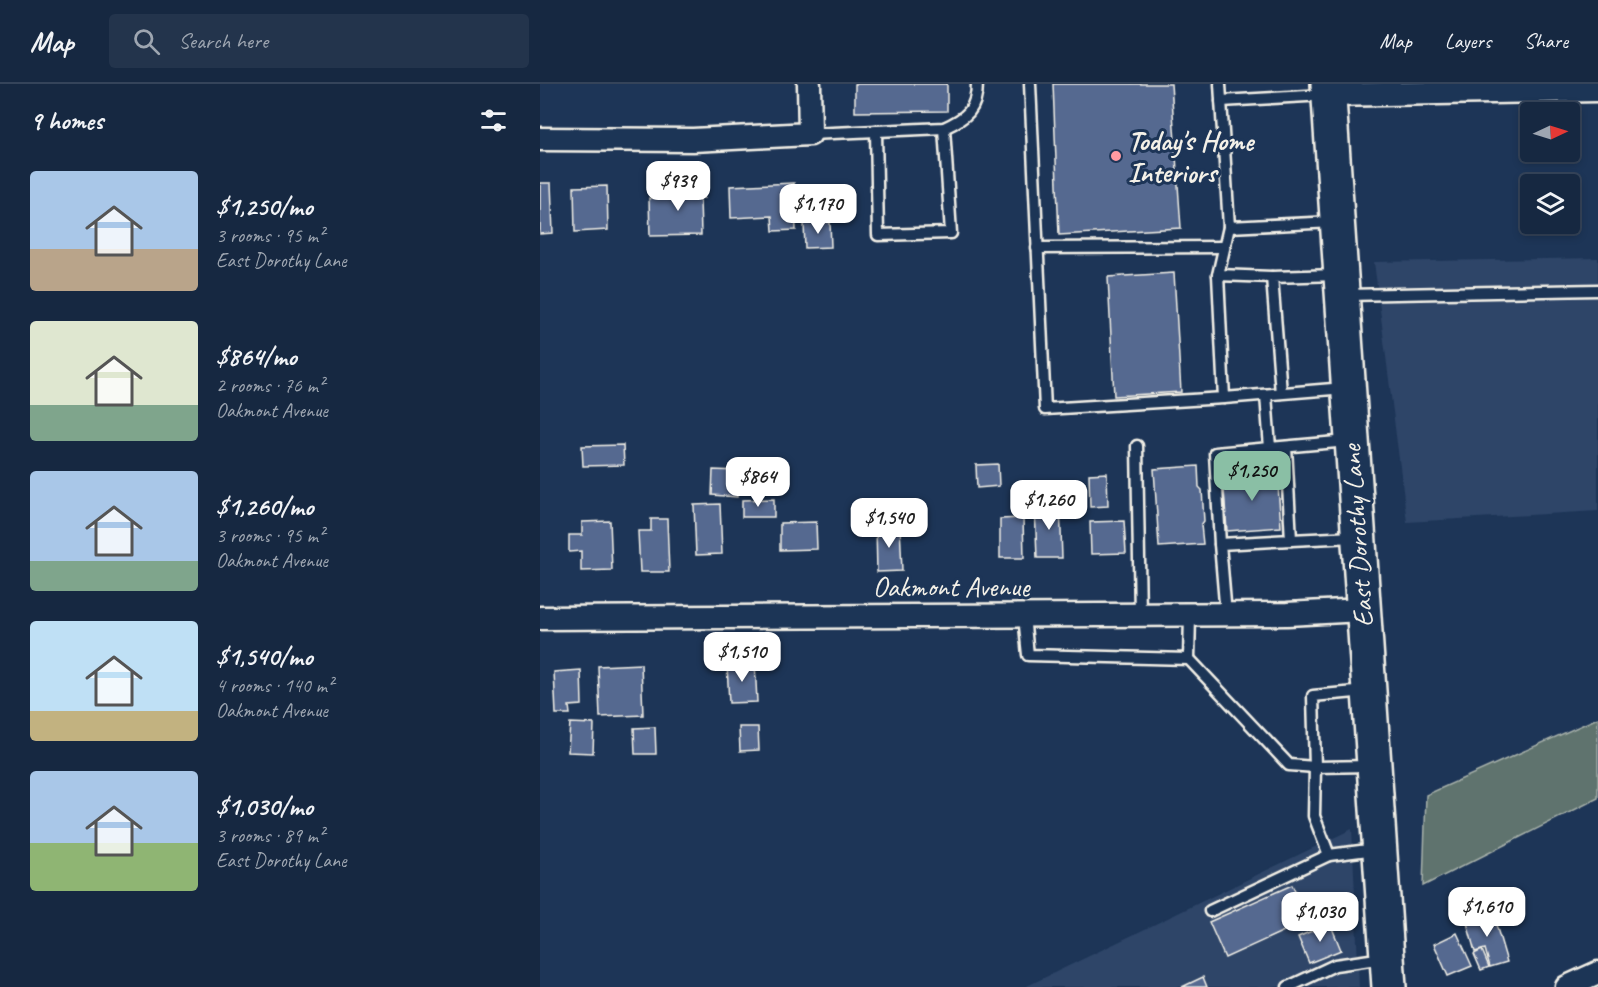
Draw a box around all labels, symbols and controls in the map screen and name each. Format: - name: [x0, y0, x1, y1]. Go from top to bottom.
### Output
- search box: [109, 14, 529, 68]
- text: Map: [30, 24, 73, 59]
- icon: search: [130, 25, 163, 58]
- text: Search here: [178, 27, 268, 55]
- text: Map: [1379, 28, 1412, 54]
- text: Layers: [1445, 28, 1491, 54]
- text: Share: [1524, 28, 1568, 54]
- north arrow: [1520, 102, 1580, 162]
- map controls: [1520, 102, 1580, 234]
- text: 9 homes: [30, 104, 103, 137]
- icon: filters: [477, 104, 510, 137]
- place label: Today's Home Interiors: [1128, 123, 1256, 190]
- marker: Today's Home Interiors: [1109, 149, 1123, 163]
- pin: $939: [642, 161, 714, 212]
- text: $939: [660, 168, 696, 193]
- button: layers: [1520, 174, 1580, 234]
- pin: $1,170: [769, 184, 867, 235]
- text: $1,250/mo: [216, 190, 313, 223]
- text: $1,170: [794, 191, 842, 216]
- icon: home: [78, 195, 150, 267]
- text: 3 rooms · 95 m²: [216, 223, 324, 248]
- text: East Dorothy Lane: [216, 248, 347, 273]
- text: $864/mo: [216, 340, 297, 373]
- icon: home: [78, 345, 150, 417]
- text: 2 rooms · 76 m²: [216, 373, 324, 398]
- text: Oakmont Avenue: [216, 398, 328, 423]
- street label: East Dorothy Lane: [1333, 442, 1381, 628]
- pin: $1,250: [1203, 451, 1301, 502]
- pin: $864: [722, 457, 794, 508]
- text: $1,250: [1228, 458, 1276, 483]
- text: $864: [740, 464, 776, 489]
- pin: $1,260: [1000, 480, 1098, 531]
- text: $1,260: [1024, 487, 1074, 512]
- text: $1,260/mo: [216, 490, 314, 523]
- icon: home: [78, 495, 150, 567]
- pin: $1,540: [840, 498, 938, 549]
- text: $1,540: [865, 505, 913, 530]
- text: 3 rooms · 95 m²: [216, 523, 324, 548]
- text: Oakmont Avenue: [216, 548, 328, 573]
- street label: Oakmont Avenue: [873, 569, 1031, 604]
- pin: $1,510: [693, 632, 791, 683]
- text: $1,510: [718, 639, 766, 664]
- text: $1,540/mo: [216, 640, 313, 673]
- icon: home: [78, 645, 150, 717]
- text: 4 rooms · 140 m²: [216, 673, 333, 698]
- text: Oakmont Avenue: [216, 698, 328, 723]
- text: $1,030/mo: [216, 790, 313, 823]
- icon: home: [78, 795, 150, 867]
- text: 3 rooms · 89 m²: [216, 823, 324, 848]
- text: East Dorothy Lane: [216, 848, 347, 873]
- pin: $1,610: [1438, 887, 1536, 938]
- pin: $1,030: [1271, 892, 1369, 943]
- text: $1,610: [1462, 894, 1512, 919]
- text: $1,030: [1296, 899, 1344, 924]

